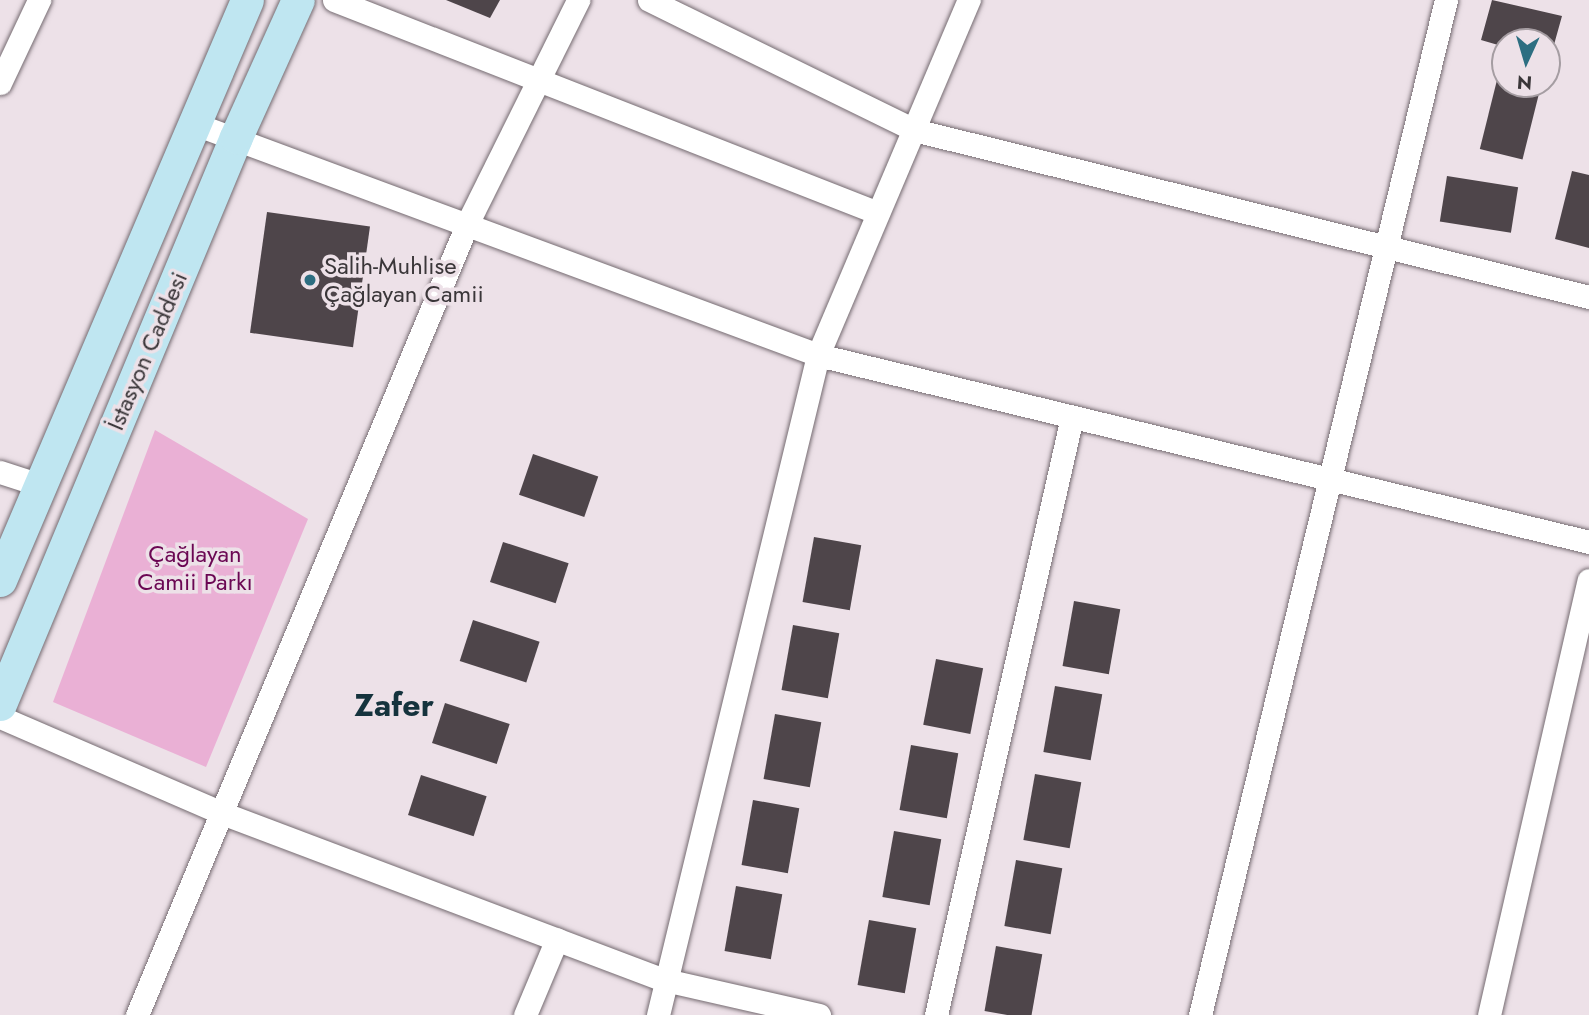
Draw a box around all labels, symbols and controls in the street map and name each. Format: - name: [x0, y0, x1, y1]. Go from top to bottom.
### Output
- north arrow: [1491, 28, 1561, 98]
- text: N: [1516, 68, 1533, 96]
- place label: Salih-Muhlise Çağlayan Camii: [324, 252, 484, 308]
- street label: İstasyon Caddesi: [101, 268, 193, 434]
- marker: Salih-Muhlise Çağlayan Camii: [302, 272, 318, 288]
- park label: Çağlayan Camii Parkı: [137, 540, 253, 596]
- district label: Zafer: [354, 686, 434, 724]

